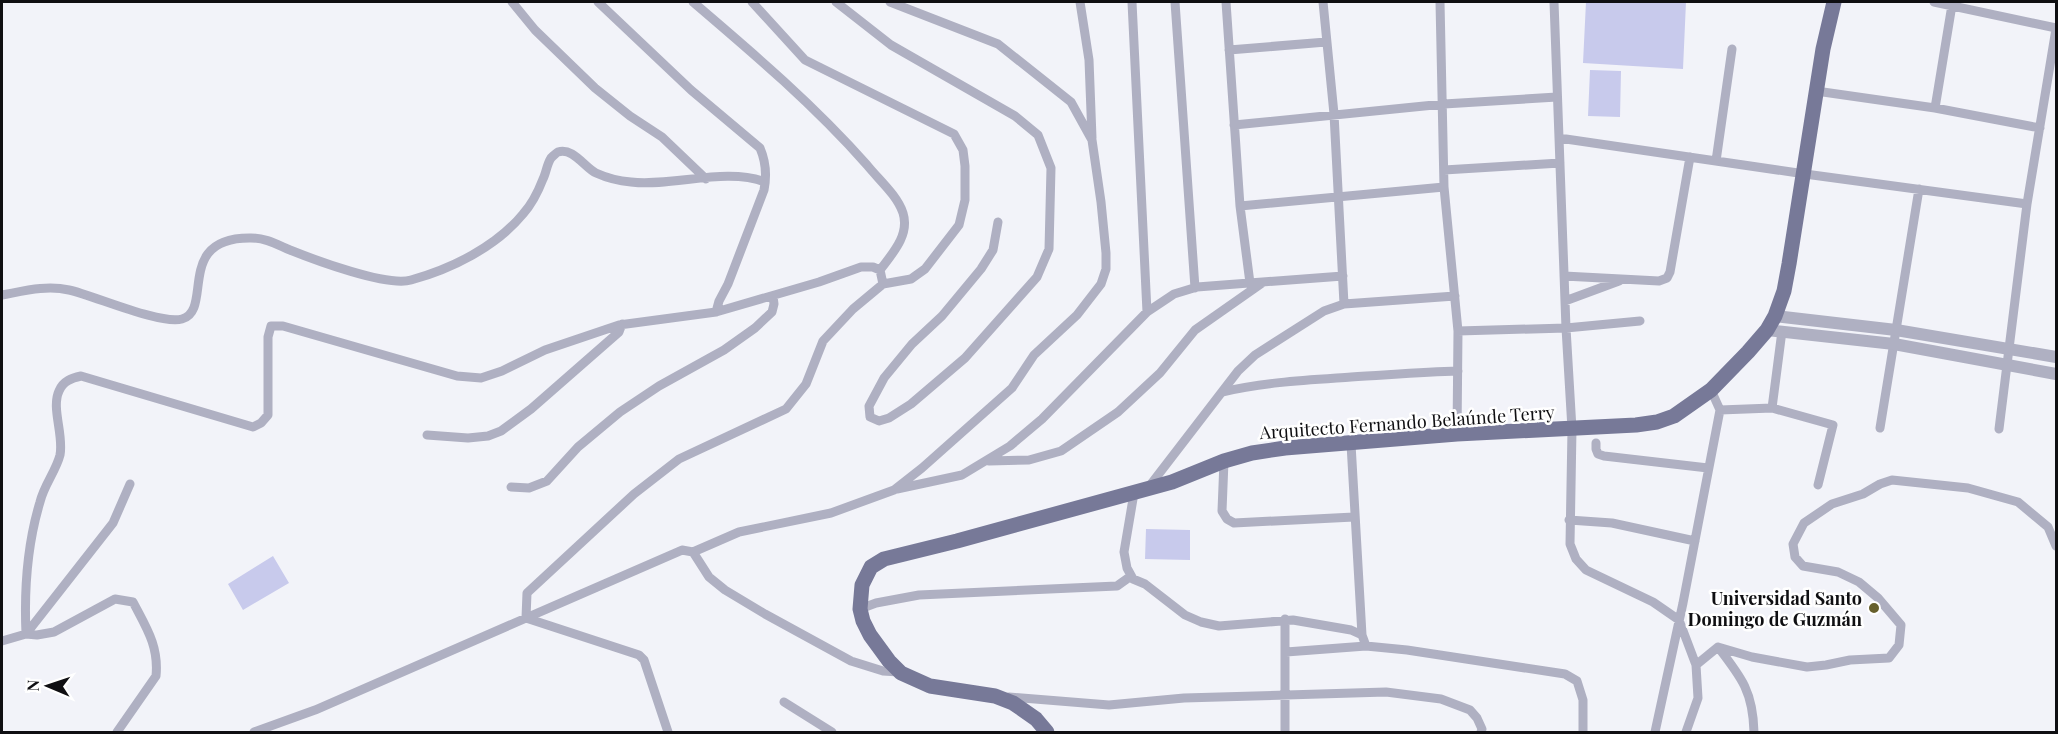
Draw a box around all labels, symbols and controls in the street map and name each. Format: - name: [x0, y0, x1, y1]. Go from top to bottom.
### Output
- street label: Arquitecto Fernando Belaúnde Terry: [1258, 400, 1555, 444]
- place label: Universidad Santo Domingo de Guzmán: [1688, 586, 1862, 631]
- marker: Universidad Santo Domingo de Guzmán: [1867, 601, 1881, 615]
- north arrow: [18, 656, 78, 716]
- text: N: [22, 679, 43, 692]

